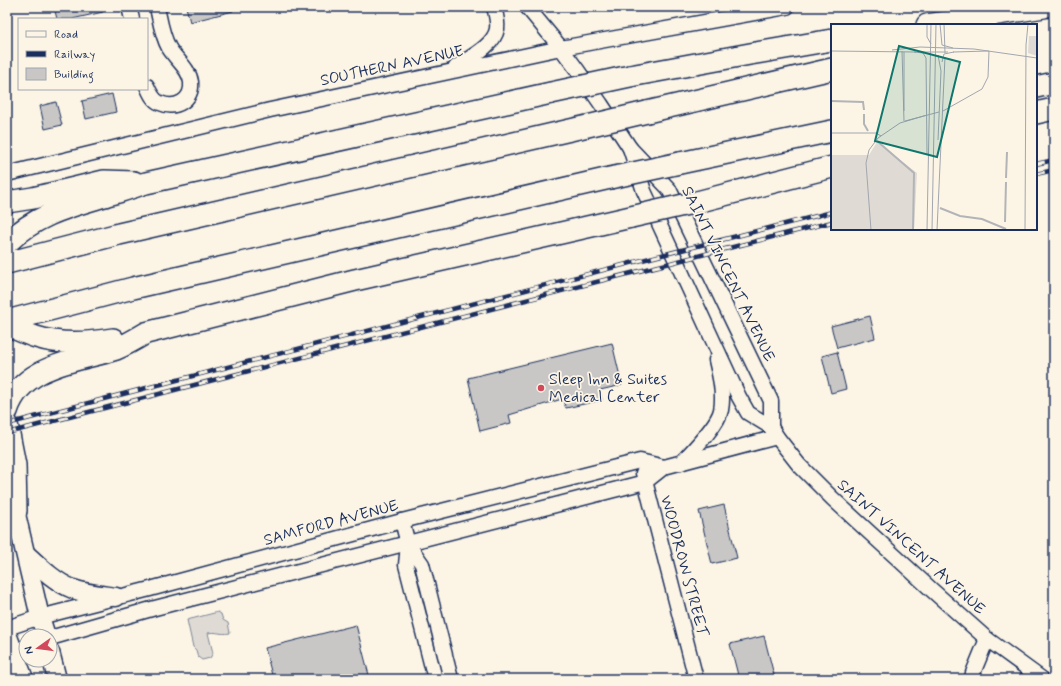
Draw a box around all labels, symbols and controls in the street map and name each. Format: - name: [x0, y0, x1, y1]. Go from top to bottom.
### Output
- legend: [18, 18, 148, 90]
- inset map: [831, 24, 1037, 230]
- text: Road: [54, 27, 78, 43]
- street label: SOUTHERN AVENUE: [318, 41, 466, 91]
- text: Railway: [54, 47, 96, 63]
- text: Building: [54, 67, 94, 84]
- street label: SAINT VINCENT AVENUE: [676, 183, 780, 365]
- place label: Sleep Inn & Suites Medical Center: [549, 369, 667, 408]
- marker: Sleep Inn & Suites Medical Center: [536, 383, 546, 393]
- street label: SAINT VINCENT AVENUE: [832, 475, 990, 619]
- street label: WOODROW STREET: [655, 493, 713, 640]
- street label: SAMFORD AVENUE: [261, 495, 401, 551]
- north arrow: [18, 628, 58, 668]
- text: N: [22, 645, 37, 655]

